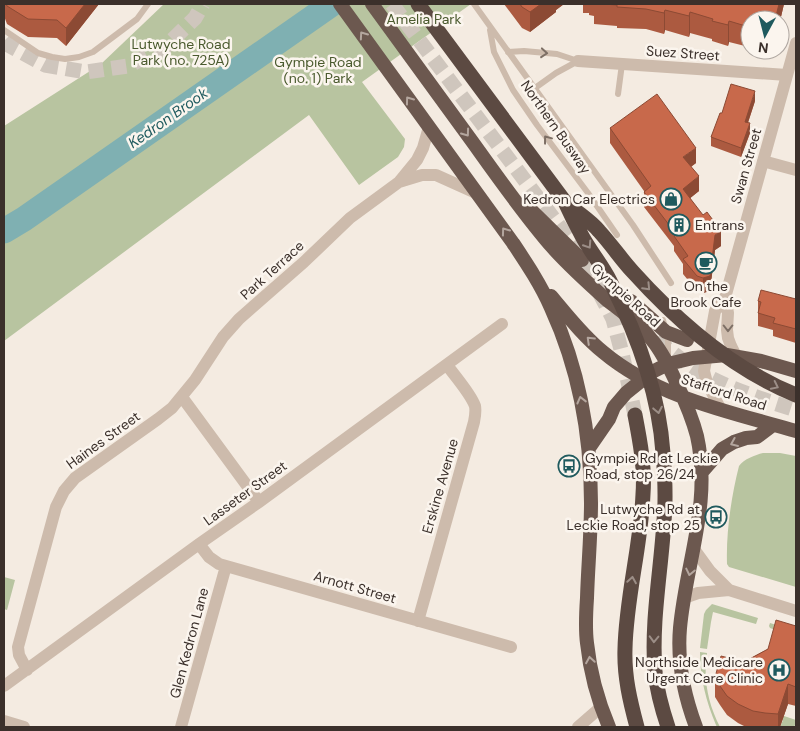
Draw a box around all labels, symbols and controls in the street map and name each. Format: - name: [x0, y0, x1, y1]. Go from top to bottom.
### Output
- park label: Amelia Park: [386, 10, 462, 28]
- north arrow: [740, 10, 790, 60]
- one-way arrow: [360, 32, 368, 41]
- park label: Lutwyche Road Park (no. 725A): [131, 35, 231, 69]
- text: N: [757, 38, 770, 57]
- street label: Suez Street: [646, 41, 720, 65]
- one-way arrow: [540, 47, 548, 58]
- park label: Gympie Road (no. 1) Park: [274, 53, 362, 87]
- street label: Northern Busway: [517, 77, 595, 178]
- water label: Kedron Brook: [124, 83, 212, 153]
- one-way arrow: [406, 96, 415, 106]
- street label: Swan Street: [727, 126, 765, 206]
- one-way arrow: [460, 127, 468, 136]
- one-way arrow: [544, 135, 553, 145]
- shop icon: Kedron Car Electrics: [659, 187, 683, 211]
- place label: Kedron Car Electrics: [523, 190, 655, 208]
- building icon: Entrans: [667, 213, 691, 237]
- place label: Entrans: [695, 216, 744, 234]
- one-way arrow: [501, 228, 511, 237]
- street label: Park Terrace: [236, 237, 308, 303]
- one-way arrow: [581, 240, 591, 249]
- cafe icon: On the Brook Cafe: [694, 251, 718, 275]
- street label: Gympie Road: [588, 259, 664, 331]
- place label: On the Brook Cafe: [671, 277, 741, 311]
- one-way arrow: [641, 281, 650, 290]
- one-way arrow: [723, 324, 733, 332]
- one-way arrow: [586, 337, 595, 346]
- street label: Stafford Road: [679, 370, 769, 414]
- one-way arrow: [770, 379, 779, 390]
- one-way arrow: [576, 395, 587, 404]
- one-way arrow: [652, 406, 662, 414]
- street label: Haines Street: [63, 407, 143, 473]
- street label: Erskine Avenue: [418, 436, 462, 535]
- one-way arrow: [730, 437, 739, 447]
- place label: Gympie Rd at Leckie Road, stop 26/24: [585, 449, 718, 483]
- bus stop icon: Gympie Rd at Leckie Road, stop 26/24: [557, 454, 581, 478]
- street label: Lasseter Street: [200, 457, 290, 529]
- place label: Lutwyche Rd at Leckie Road, stop 25: [567, 500, 700, 534]
- bus stop icon: Lutwyche Rd at Leckie Road, stop 25: [704, 505, 728, 529]
- street label: Arnott Street: [312, 567, 398, 607]
- one-way arrow: [685, 568, 695, 576]
- one-way arrow: [627, 576, 637, 584]
- street label: Glen Kedron Lane: [166, 586, 212, 700]
- one-way arrow: [649, 636, 659, 644]
- place label: Northside Medicare Urgent Care Clinic: [635, 653, 763, 687]
- one-way arrow: [585, 656, 595, 664]
- hospital icon: Northside Medicare Urgent Care Clinic: [767, 658, 791, 682]

